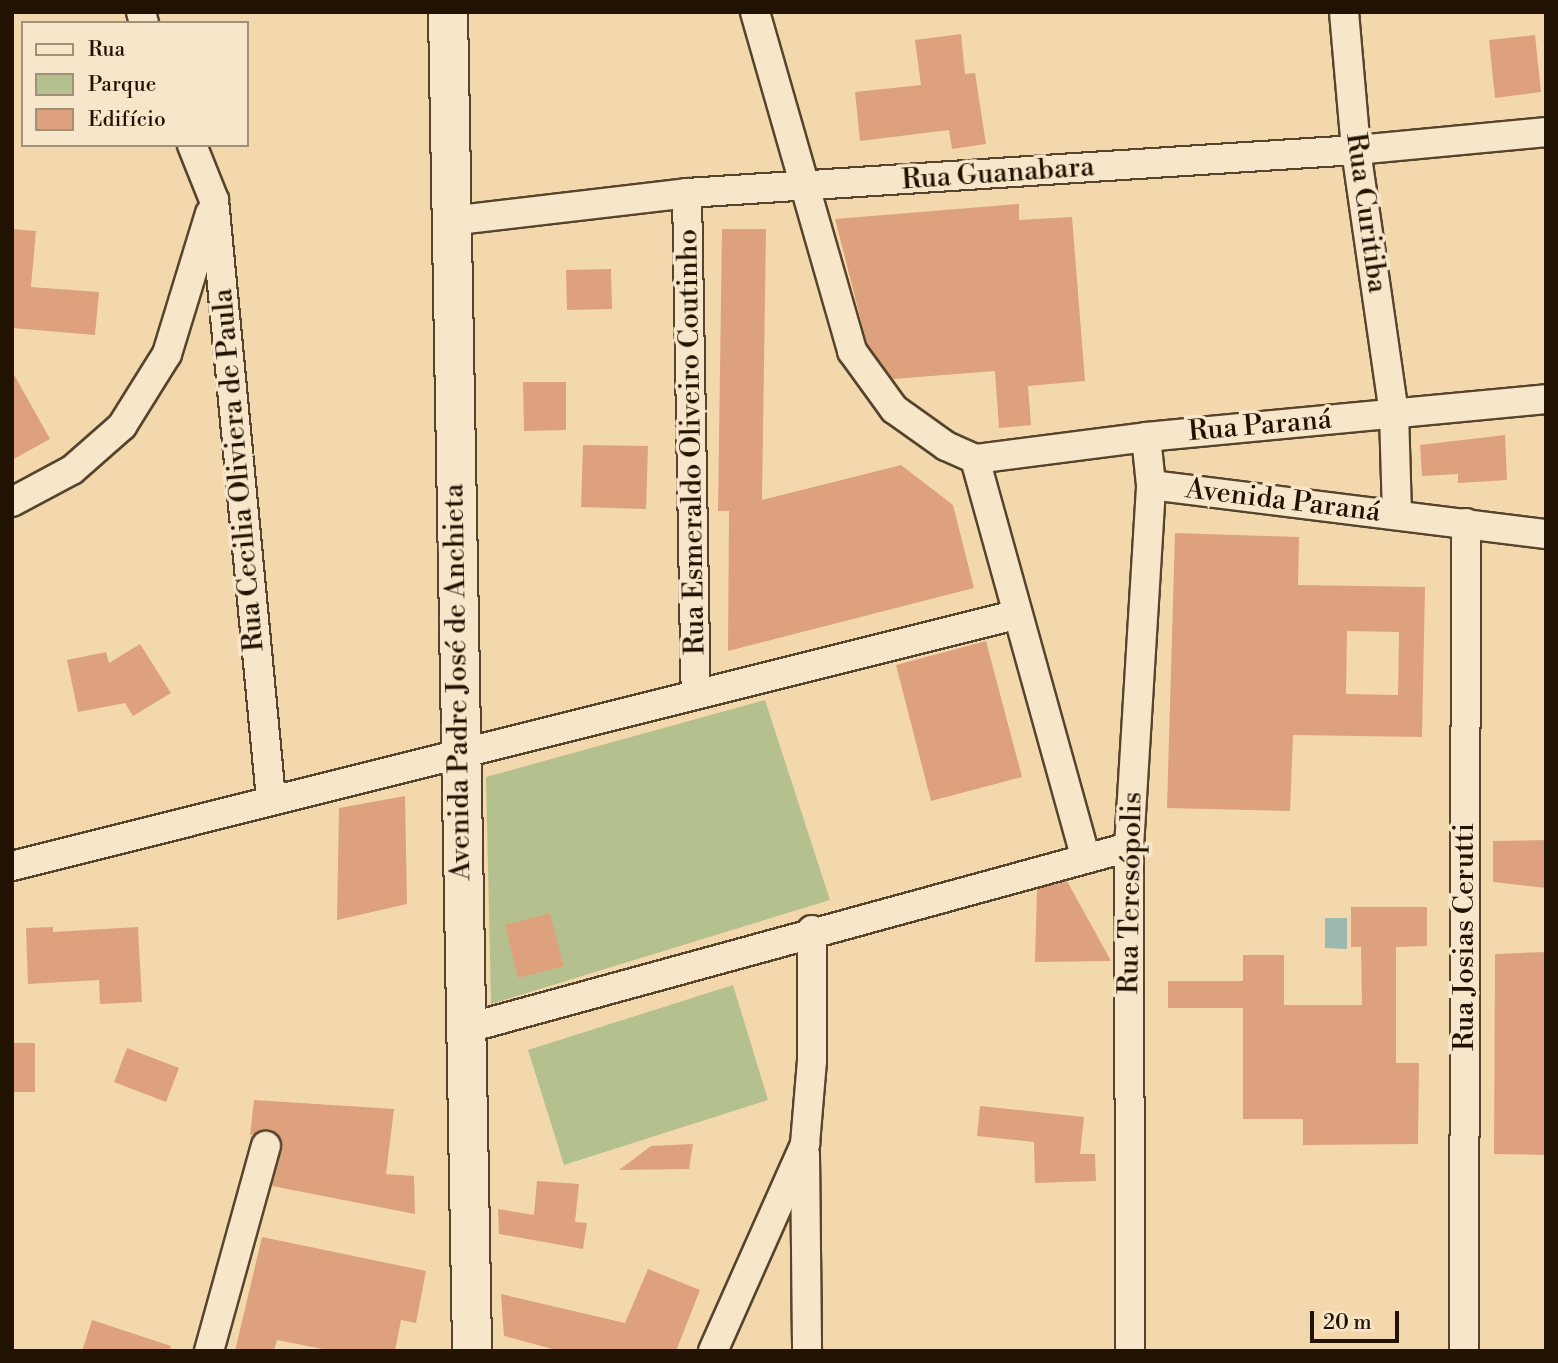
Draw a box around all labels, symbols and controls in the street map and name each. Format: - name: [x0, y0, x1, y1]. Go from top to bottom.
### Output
- legend: [21, 21, 248, 147]
- text: Rua: [88, 37, 125, 63]
- text: Parque: [88, 72, 156, 98]
- text: Edifício: [88, 107, 166, 133]
- street label: Rua Curitiba: [1338, 131, 1394, 295]
- street label: Rua Guanabara: [900, 151, 1096, 197]
- street label: Rua Esmeraldo Oliveiro Coutinho: [671, 229, 713, 655]
- street label: Rua Cecilia Oliviera de Paula: [206, 287, 272, 653]
- street label: Rua Paraná: [1187, 403, 1333, 449]
- street label: Avenida Paraná: [1184, 472, 1382, 530]
- street label: Avenida Padre José de Anchieta: [438, 483, 478, 881]
- street label: Rua Teresópolis: [1112, 792, 1150, 994]
- street label: Rua Josias Cerutti: [1448, 823, 1482, 1051]
- scale bar: [1313, 1296, 1402, 1340]
- text: 20 m: [1323, 1310, 1372, 1336]

